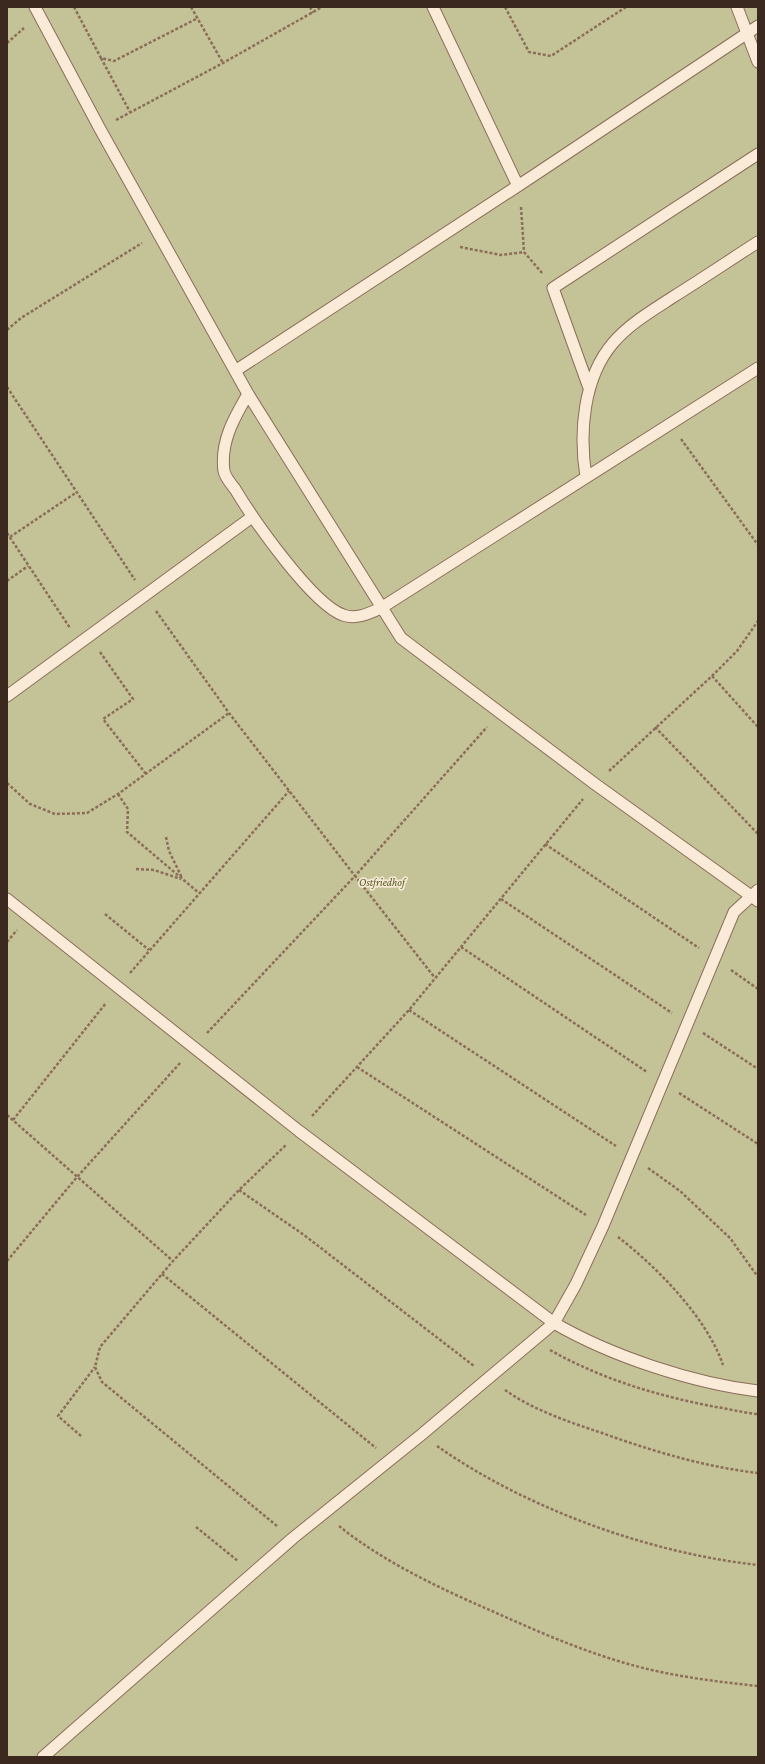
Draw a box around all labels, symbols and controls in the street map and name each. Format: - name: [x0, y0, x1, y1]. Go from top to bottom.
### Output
- park label: Ostfriedhof: [359, 876, 407, 889]

